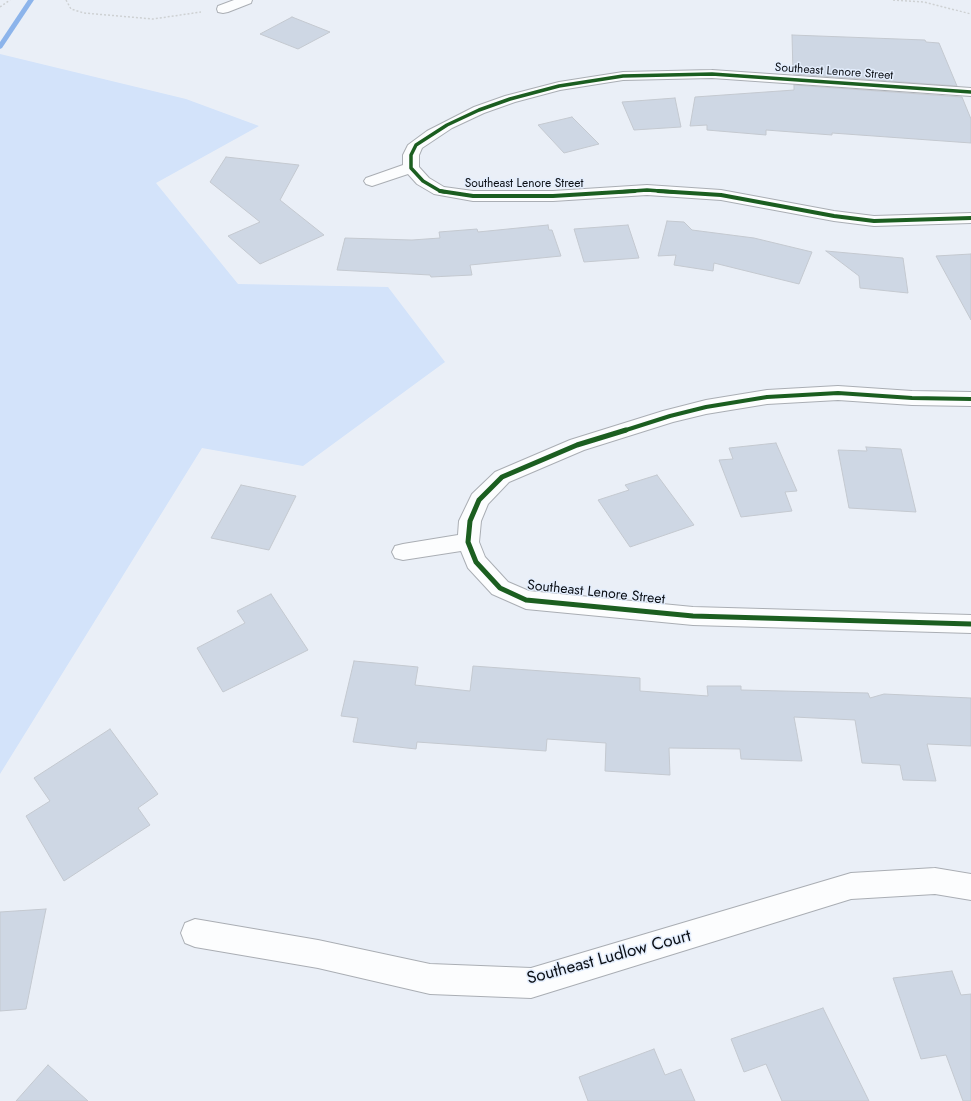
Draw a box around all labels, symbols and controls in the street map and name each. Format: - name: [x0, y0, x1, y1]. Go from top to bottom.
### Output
- street label: Southeast Lenore Street: [774, 61, 894, 83]
- street label: Southeast Lenore Street: [465, 177, 583, 191]
- street label: Southeast Lenore Street: [526, 577, 666, 609]
- street label: Southeast Ludlow Court: [525, 926, 693, 990]

